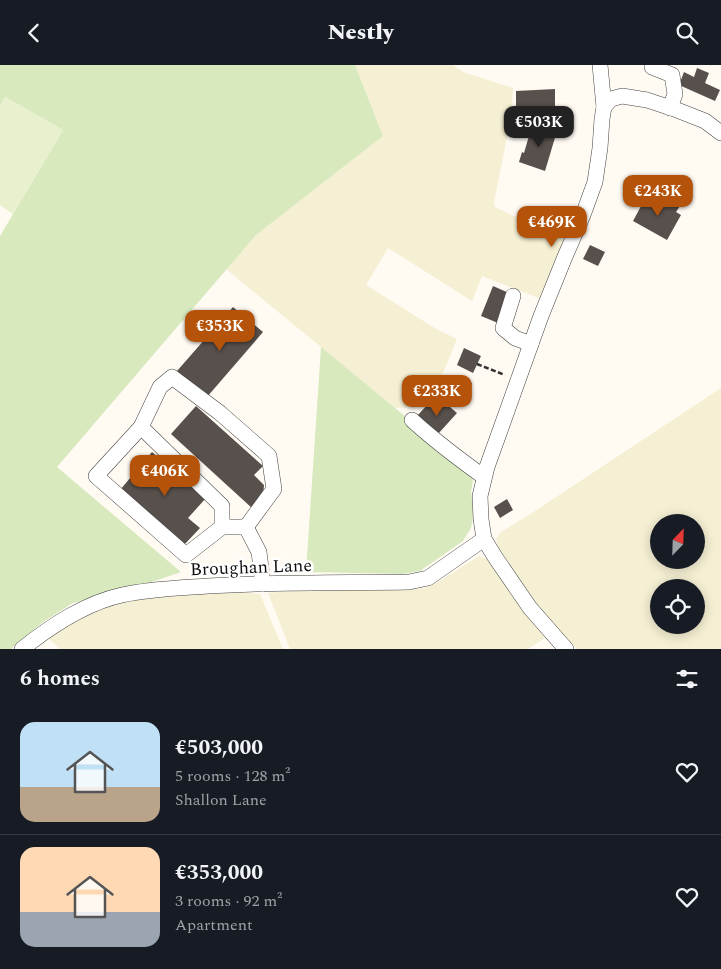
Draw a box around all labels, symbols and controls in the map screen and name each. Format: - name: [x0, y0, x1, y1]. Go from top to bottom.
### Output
- text: Nestly: [328, 16, 393, 49]
- icon: back: [20, 19, 48, 47]
- icon: search: [673, 19, 701, 47]
- pin: €503K: [504, 106, 574, 148]
- text: €503K: [515, 110, 563, 134]
- pin: €243K: [623, 175, 693, 217]
- text: €243K: [634, 179, 682, 203]
- pin: €469K: [517, 205, 587, 248]
- text: €469K: [528, 210, 576, 234]
- pin: €353K: [185, 309, 255, 352]
- text: €353K: [196, 314, 244, 338]
- pin: €233K: [402, 375, 472, 417]
- text: €233K: [413, 379, 461, 403]
- pin: €406K: [130, 455, 200, 497]
- text: €406K: [141, 459, 189, 483]
- north arrow: [650, 514, 705, 569]
- map controls: [650, 514, 705, 634]
- street label: Broughan Lane: [190, 552, 312, 583]
- button: locate: [650, 579, 705, 634]
- text: 6 homes: [20, 663, 100, 695]
- icon: filters: [673, 665, 701, 693]
- text: €503,000: [175, 732, 263, 764]
- icon: home: [60, 742, 120, 802]
- icon: heart: [673, 758, 701, 786]
- text: 5 rooms · 128 m²: [175, 764, 290, 788]
- text: Shallon Lane: [175, 788, 267, 812]
- text: €353,000: [175, 857, 263, 889]
- icon: home: [60, 867, 120, 927]
- icon: heart: [673, 883, 701, 911]
- text: 3 rooms · 92 m²: [175, 889, 282, 913]
- text: Apartment: [175, 913, 253, 937]

